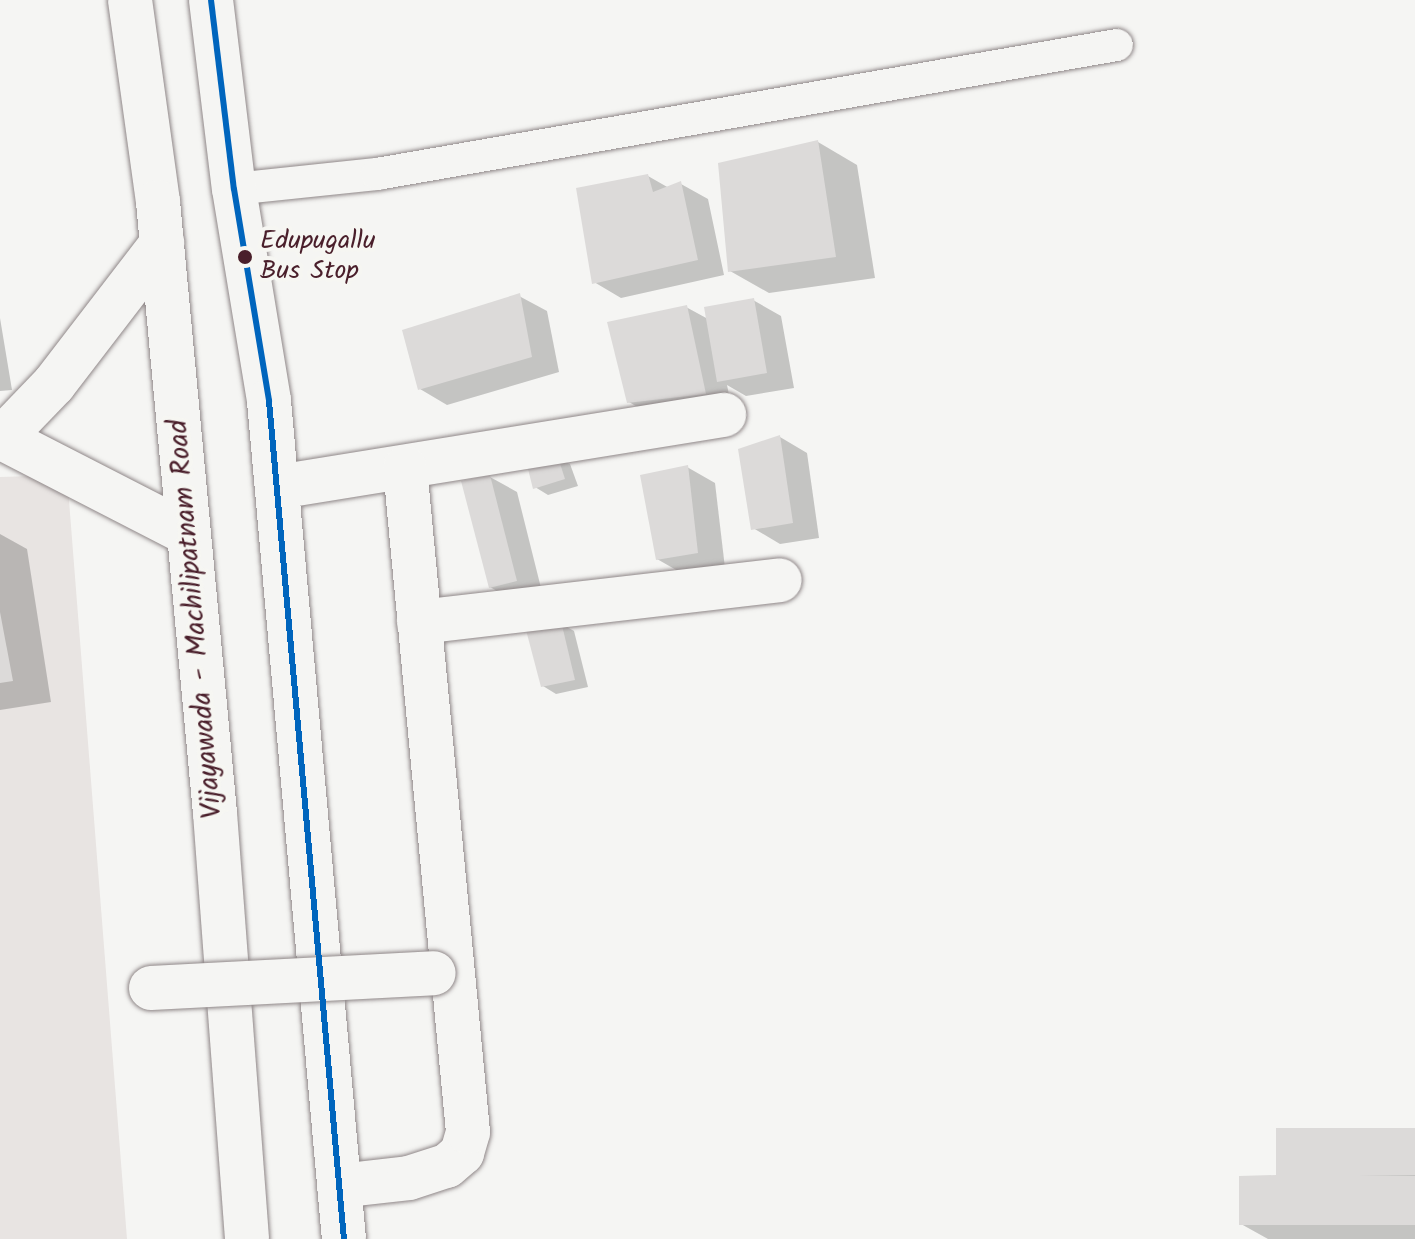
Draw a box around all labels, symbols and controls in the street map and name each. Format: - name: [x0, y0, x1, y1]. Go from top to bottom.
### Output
- place label: Edupugallu Bus Stop: [260, 226, 375, 288]
- marker: Edupugallu Bus Stop: [237, 249, 253, 265]
- street label: Vijayawada - Machilipatnam Road: [162, 418, 230, 820]

